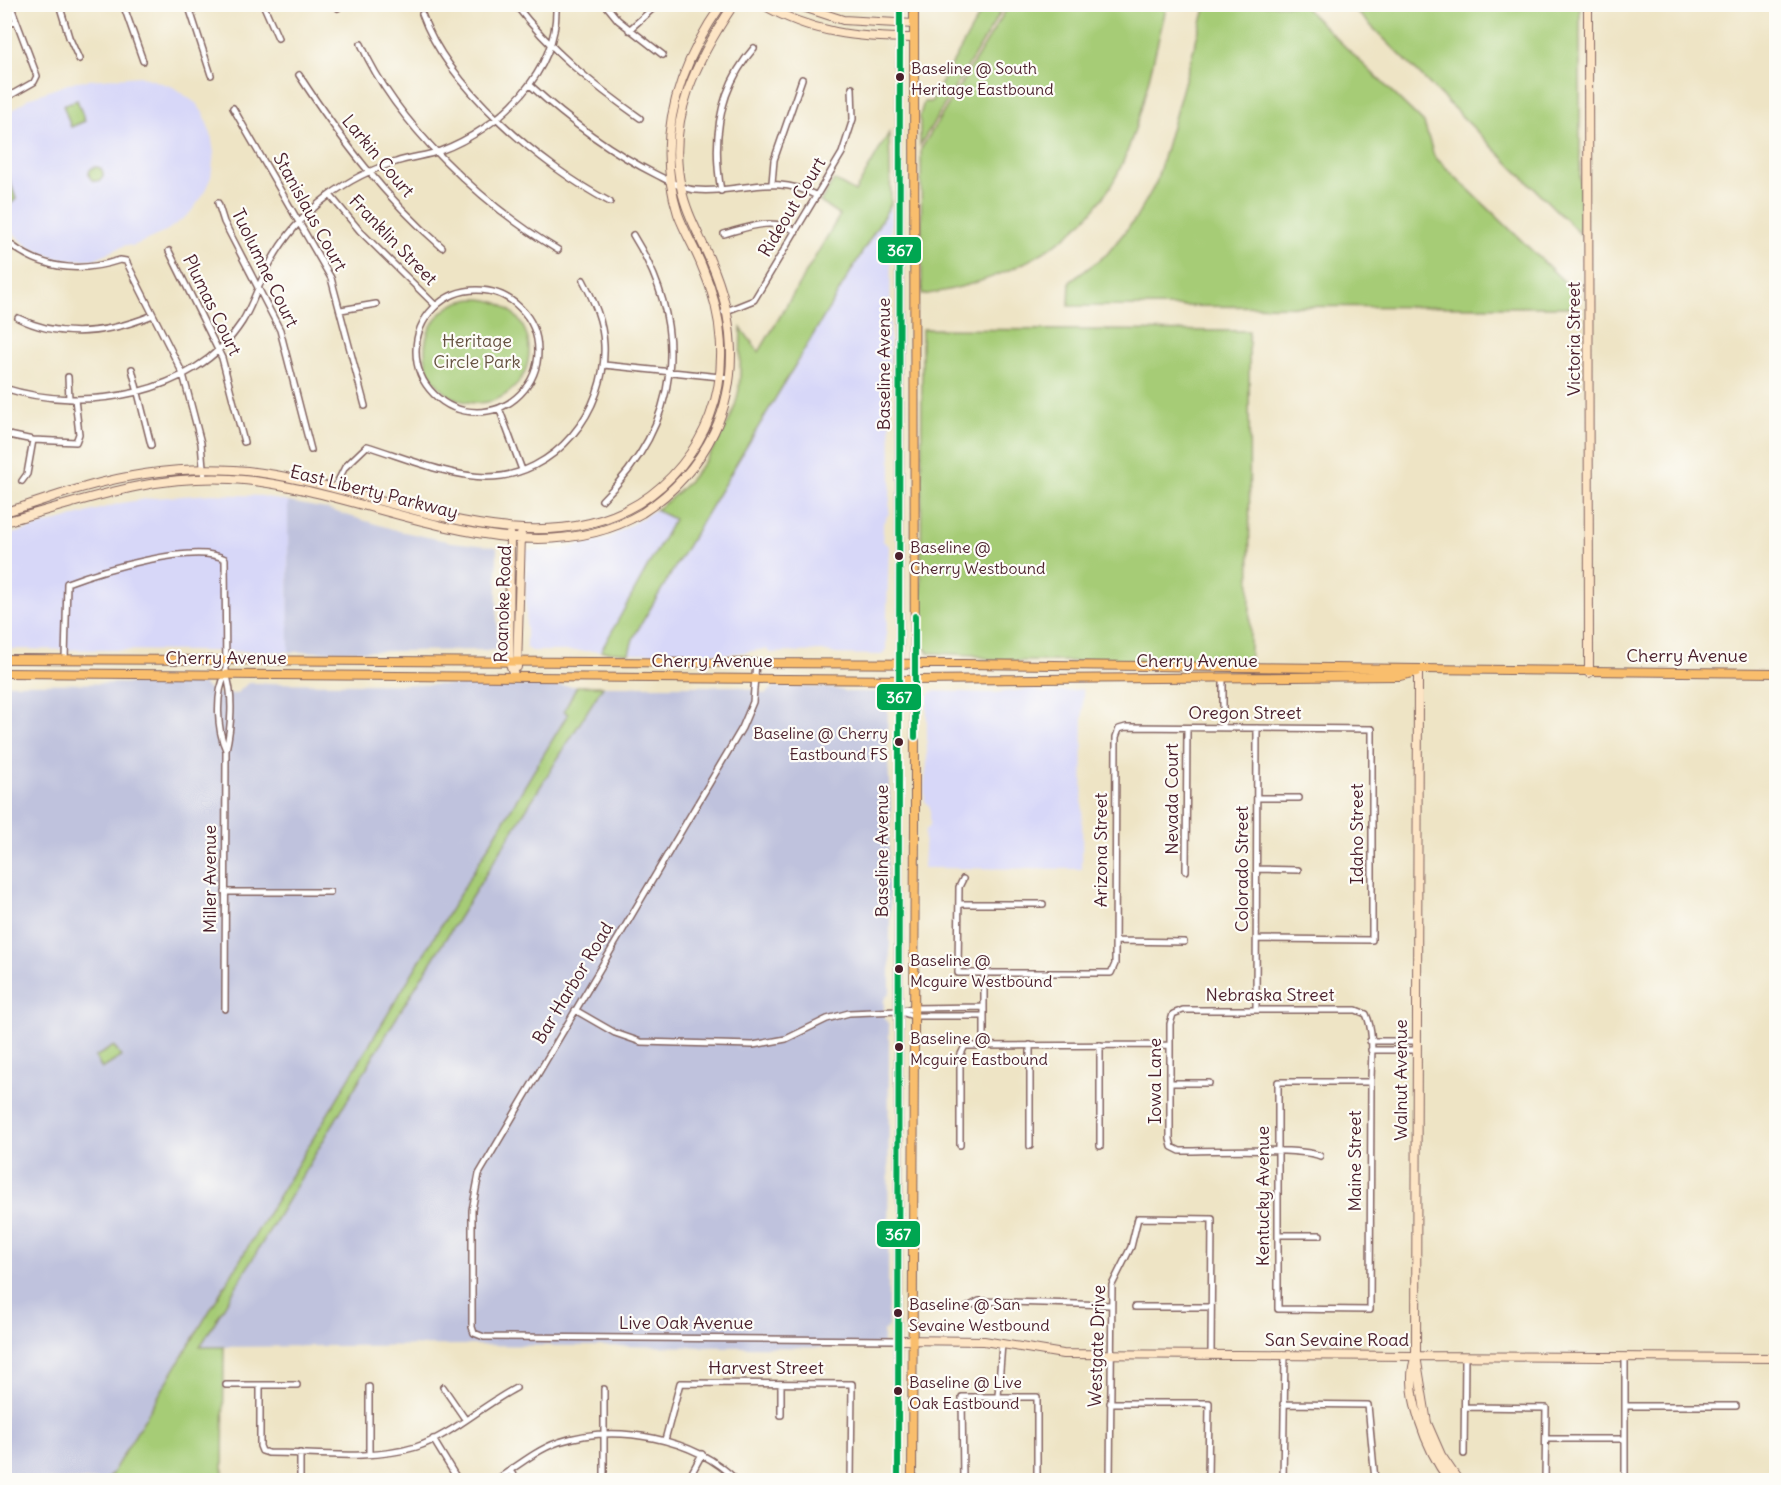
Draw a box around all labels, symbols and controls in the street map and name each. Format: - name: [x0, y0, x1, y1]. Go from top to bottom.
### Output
- place label: Baseline @ South Heritage Eastbound: [911, 58, 1054, 99]
- marker: Baseline @ South Heritage Eastbound: [894, 71, 906, 83]
- street label: Larkin Court: [337, 110, 420, 202]
- street label: Stanislaus Court: [268, 149, 352, 275]
- street label: Rideout Court: [753, 153, 830, 261]
- street label: Franklin Street: [344, 189, 442, 290]
- street label: Tuolumne Court: [227, 205, 304, 331]
- line badge: 367: [877, 236, 922, 264]
- text: 367: [887, 240, 913, 260]
- street label: Plumas Court: [178, 250, 247, 359]
- street label: Victoria Street: [1562, 282, 1585, 396]
- street label: Baseline Avenue: [872, 298, 895, 430]
- park label: Heritage Circle Park: [433, 329, 521, 373]
- street label: East Liberty Parkway: [288, 460, 460, 524]
- place label: Baseline @ Cherry Westbound: [910, 537, 1045, 578]
- street label: Roanoke Road: [489, 544, 516, 663]
- marker: Baseline @ Cherry Westbound: [893, 550, 905, 562]
- street label: Cherry Avenue: [1626, 644, 1748, 667]
- street label: Cherry Avenue: [165, 646, 287, 669]
- street label: Cherry Avenue: [651, 649, 773, 672]
- street label: Cherry Avenue: [1136, 649, 1258, 672]
- line badge: 367: [876, 683, 922, 711]
- text: 367: [886, 687, 912, 707]
- street label: Oregon Street: [1188, 701, 1302, 724]
- place label: Baseline @ Cherry Eastbound FS: [753, 723, 888, 764]
- marker: Baseline @ Cherry Eastbound FS: [893, 736, 905, 748]
- street label: Nevada Court: [1160, 743, 1183, 855]
- street label: Idaho Street: [1345, 783, 1368, 885]
- street label: Baseline Avenue: [870, 785, 893, 917]
- street label: Arizona Street: [1089, 793, 1112, 907]
- street label: Colorado Street: [1230, 806, 1253, 932]
- street label: Miller Avenue: [198, 825, 221, 933]
- street label: Bar Harbor Road: [527, 917, 618, 1048]
- place label: Baseline @ Mcguire Westbound: [910, 950, 1052, 991]
- marker: Baseline @ Mcguire Westbound: [893, 963, 905, 975]
- street label: Nebraska Street: [1205, 983, 1335, 1006]
- street label: Walnut Avenue: [1389, 1019, 1412, 1141]
- place label: Baseline @ Mcguire Eastbound: [910, 1028, 1048, 1069]
- street label: Iowa Lane: [1143, 1038, 1166, 1124]
- marker: Baseline @ Mcguire Eastbound: [893, 1041, 905, 1053]
- street label: Maine Street: [1343, 1110, 1366, 1212]
- street label: Kentucky Avenue: [1251, 1126, 1274, 1266]
- line badge: 367: [876, 1220, 921, 1248]
- text: 367: [885, 1224, 911, 1244]
- street label: Westgate Drive: [1083, 1284, 1110, 1408]
- place label: Baseline @ San Sevaine Westbound: [909, 1294, 1050, 1335]
- marker: Baseline @ San Sevaine Westbound: [892, 1307, 904, 1319]
- street label: Live Oak Avenue: [619, 1311, 753, 1334]
- street label: San Sevaine Road: [1265, 1328, 1410, 1351]
- street label: Harvest Street: [708, 1356, 824, 1379]
- place label: Baseline @ Live Oak Eastbound: [909, 1372, 1022, 1413]
- marker: Baseline @ Live Oak Eastbound: [892, 1385, 904, 1397]

